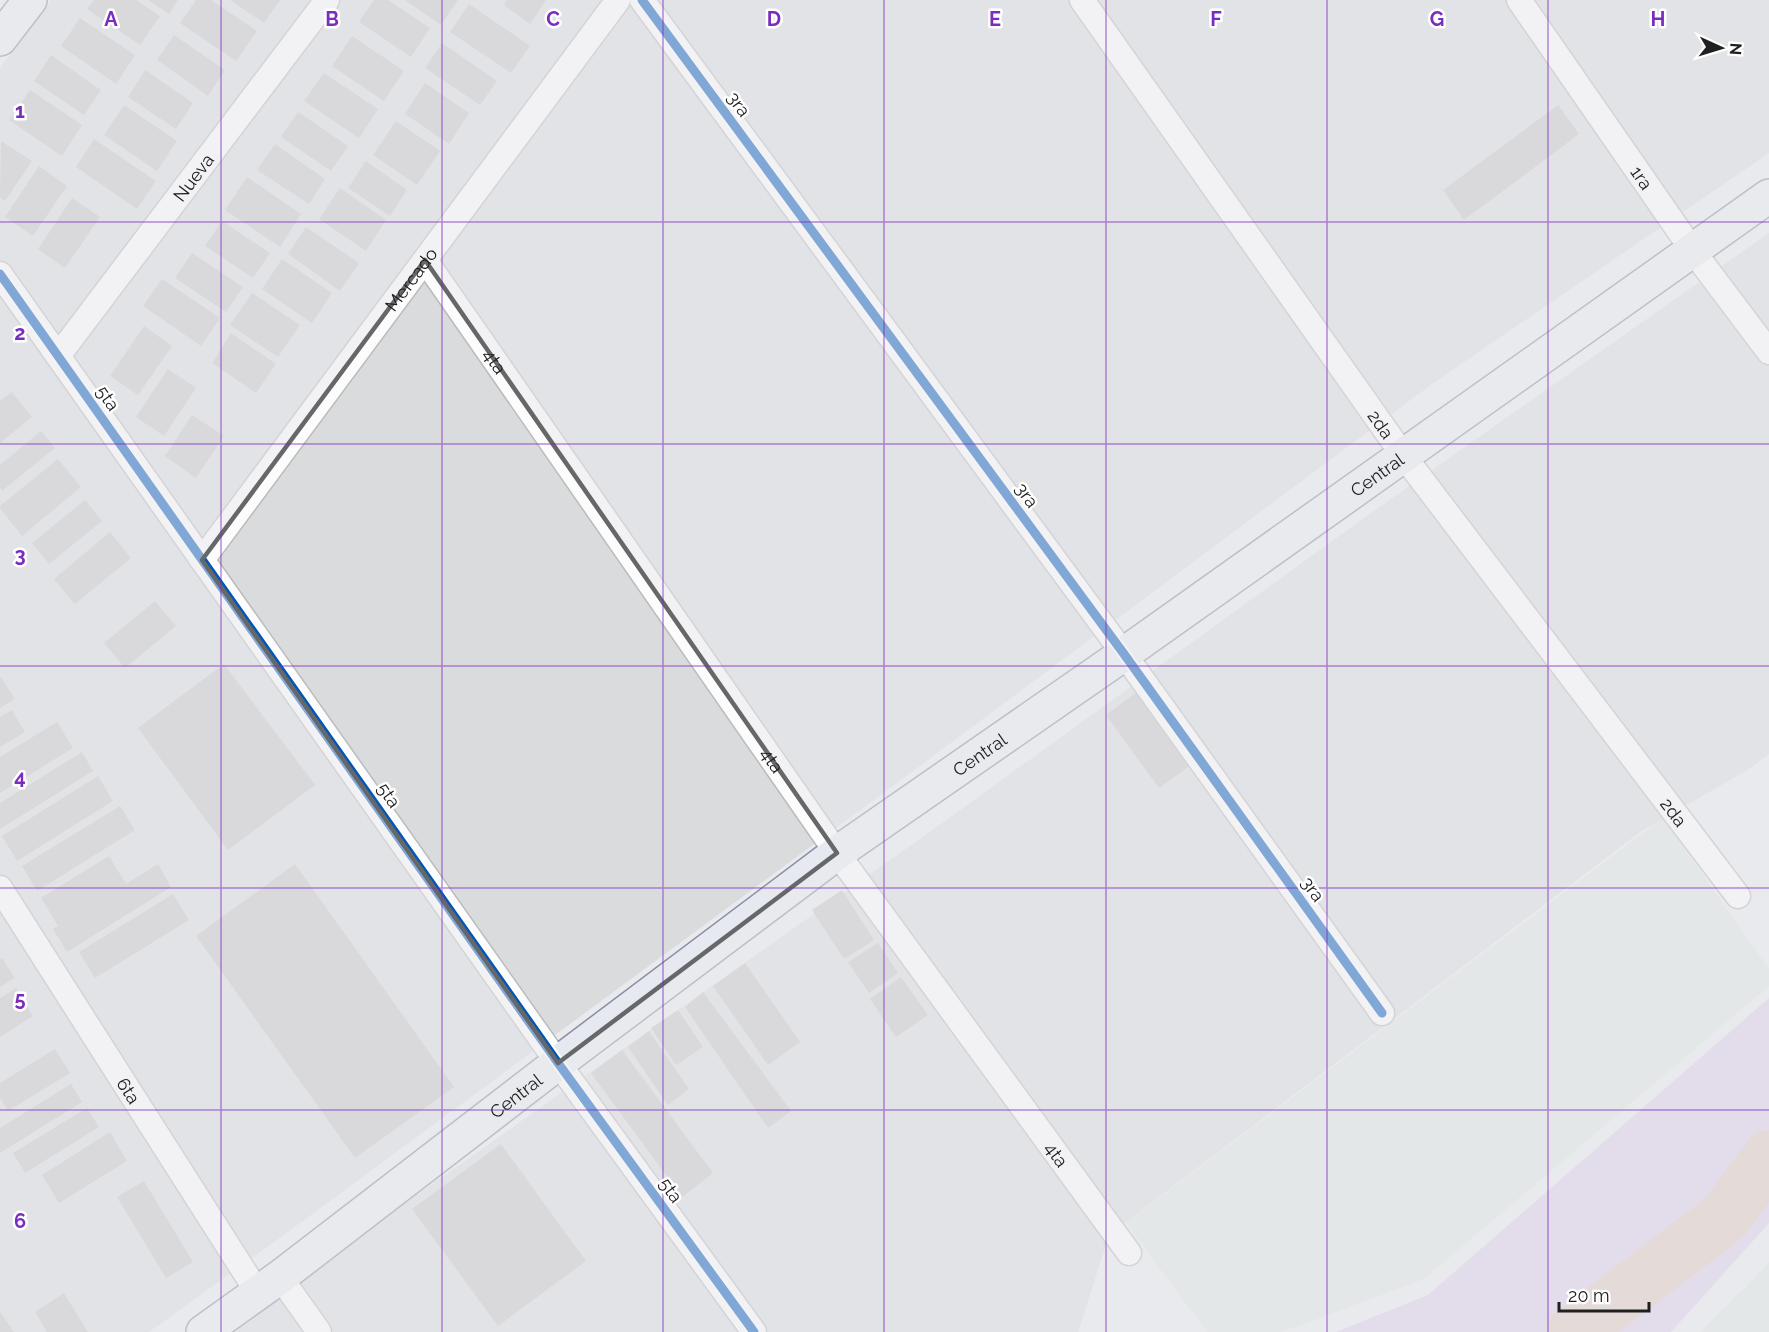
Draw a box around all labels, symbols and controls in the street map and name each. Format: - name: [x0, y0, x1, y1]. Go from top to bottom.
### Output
- text: A: [104, 7, 118, 31]
- text: B: [325, 7, 339, 31]
- text: C: [546, 7, 560, 31]
- text: D: [767, 7, 781, 31]
- text: E: [989, 7, 1001, 31]
- text: F: [1210, 7, 1222, 31]
- text: G: [1430, 7, 1444, 31]
- text: H: [1651, 7, 1665, 31]
- north arrow: [1691, 18, 1751, 78]
- text: N: [1726, 42, 1745, 56]
- street label: 3ra: [723, 87, 755, 121]
- text: 1: [15, 99, 25, 123]
- street label: Nueva: [168, 149, 218, 205]
- street label: 1ra: [1627, 162, 1657, 193]
- street label: Mercado: [380, 243, 441, 315]
- text: 2: [14, 321, 26, 345]
- street label: 4ta: [479, 344, 511, 378]
- street label: 5ta: [92, 381, 124, 415]
- street label: 2da: [1364, 406, 1399, 443]
- street label: Central: [1346, 448, 1408, 500]
- street label: 3ra: [1011, 478, 1043, 512]
- text: 3: [14, 543, 26, 567]
- street label: Central: [949, 728, 1010, 780]
- street label: 4ta: [757, 744, 788, 777]
- text: 4: [14, 765, 26, 789]
- street label: 5ta: [373, 778, 405, 812]
- street label: 2da: [1657, 793, 1692, 830]
- street label: 3ra: [1297, 872, 1329, 906]
- text: 5: [14, 987, 26, 1011]
- street label: Central: [485, 1069, 546, 1122]
- street label: 6ta: [113, 1074, 145, 1107]
- street label: 4ta: [1041, 1138, 1073, 1171]
- street label: 5ta: [655, 1173, 687, 1207]
- text: 6: [14, 1209, 26, 1233]
- scale bar: [1559, 1275, 1649, 1313]
- text: 20 m: [1568, 1285, 1610, 1306]

